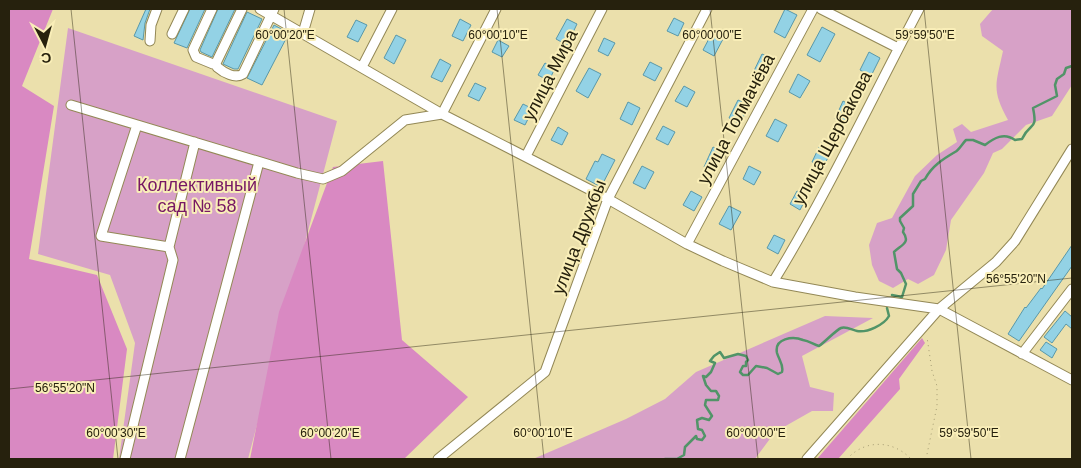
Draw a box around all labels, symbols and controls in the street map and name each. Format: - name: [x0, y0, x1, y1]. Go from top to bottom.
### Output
- north arrow: [20, 20, 70, 70]
- street label: улица Мира: [518, 25, 582, 124]
- text: 60°00'20"E: [255, 28, 315, 42]
- text: 60°00'10"E: [468, 28, 528, 42]
- text: 60°00'00"E: [682, 28, 742, 42]
- text: 59°59'50"E: [895, 28, 955, 42]
- text: С: [40, 49, 52, 66]
- street label: улица Толмачёва: [693, 49, 779, 188]
- street label: улица Щербакова: [788, 67, 876, 208]
- park label: Коллективный сад № 58: [137, 175, 257, 216]
- street label: улица Дружбы: [548, 177, 610, 297]
- text: 56°55'20"N: [986, 272, 1046, 286]
- text: 56°55'20"N: [35, 381, 95, 395]
- text: 60°00'30"E: [86, 426, 146, 440]
- text: 60°00'20"E: [300, 426, 360, 440]
- text: 60°00'10"E: [513, 426, 573, 440]
- text: 60°00'00"E: [726, 426, 786, 440]
- text: 59°59'50"E: [939, 426, 999, 440]

